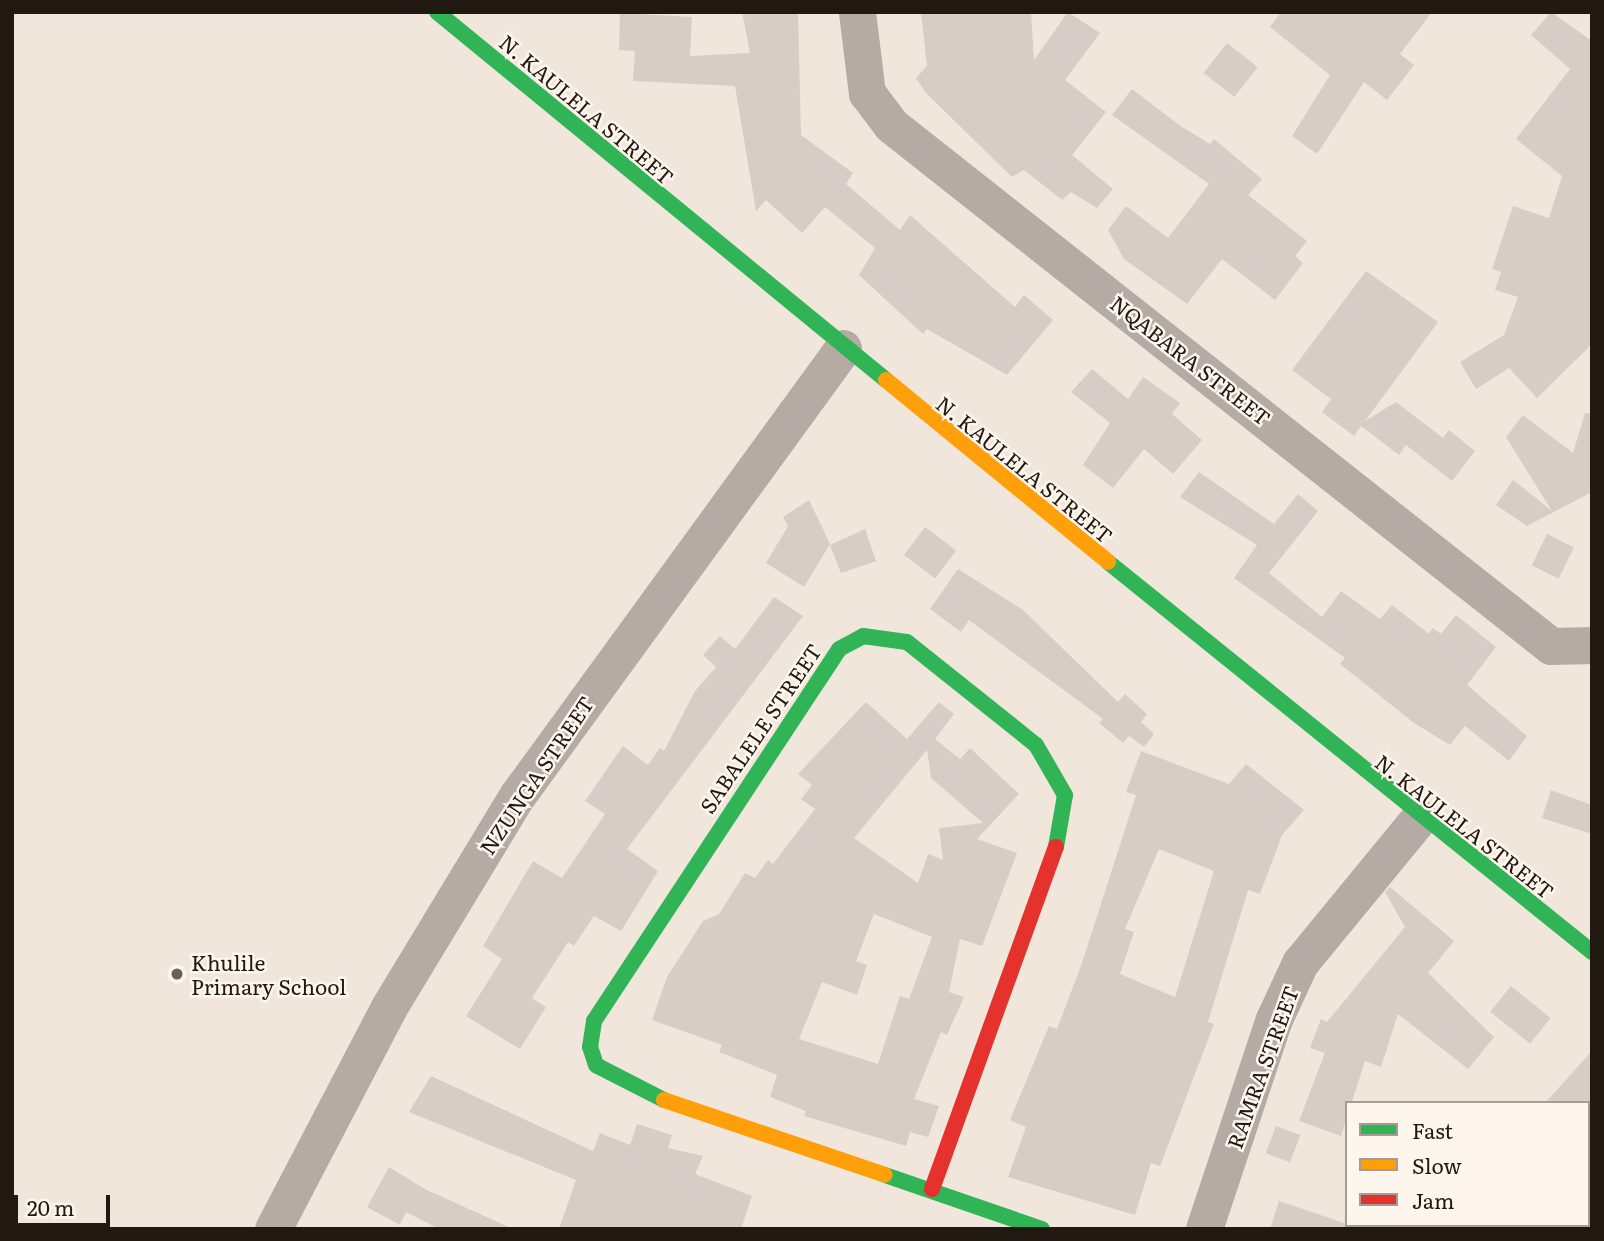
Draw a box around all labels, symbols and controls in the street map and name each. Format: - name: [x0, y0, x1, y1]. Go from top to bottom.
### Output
- street label: N. KAULELA STREET: [495, 29, 679, 189]
- street label: NQABARA STREET: [1106, 290, 1276, 430]
- street label: N. KAULELA STREET: [932, 390, 1118, 548]
- street label: SABALELE STREET: [694, 639, 826, 817]
- street label: NZUNGA STREET: [474, 691, 598, 859]
- street label: N. KAULELA STREET: [1371, 749, 1559, 903]
- place label: Khulile Primary School: [191, 949, 346, 999]
- marker: Khulile Primary School: [169, 966, 185, 982]
- street label: RAMRA STREET: [1221, 982, 1303, 1152]
- legend: [1345, 1101, 1590, 1227]
- text: Fast: [1412, 1114, 1453, 1145]
- text: Slow: [1412, 1149, 1462, 1180]
- scale bar: [18, 1182, 114, 1226]
- text: Jam: [1412, 1184, 1454, 1215]
- text: 20 m: [27, 1191, 74, 1222]

